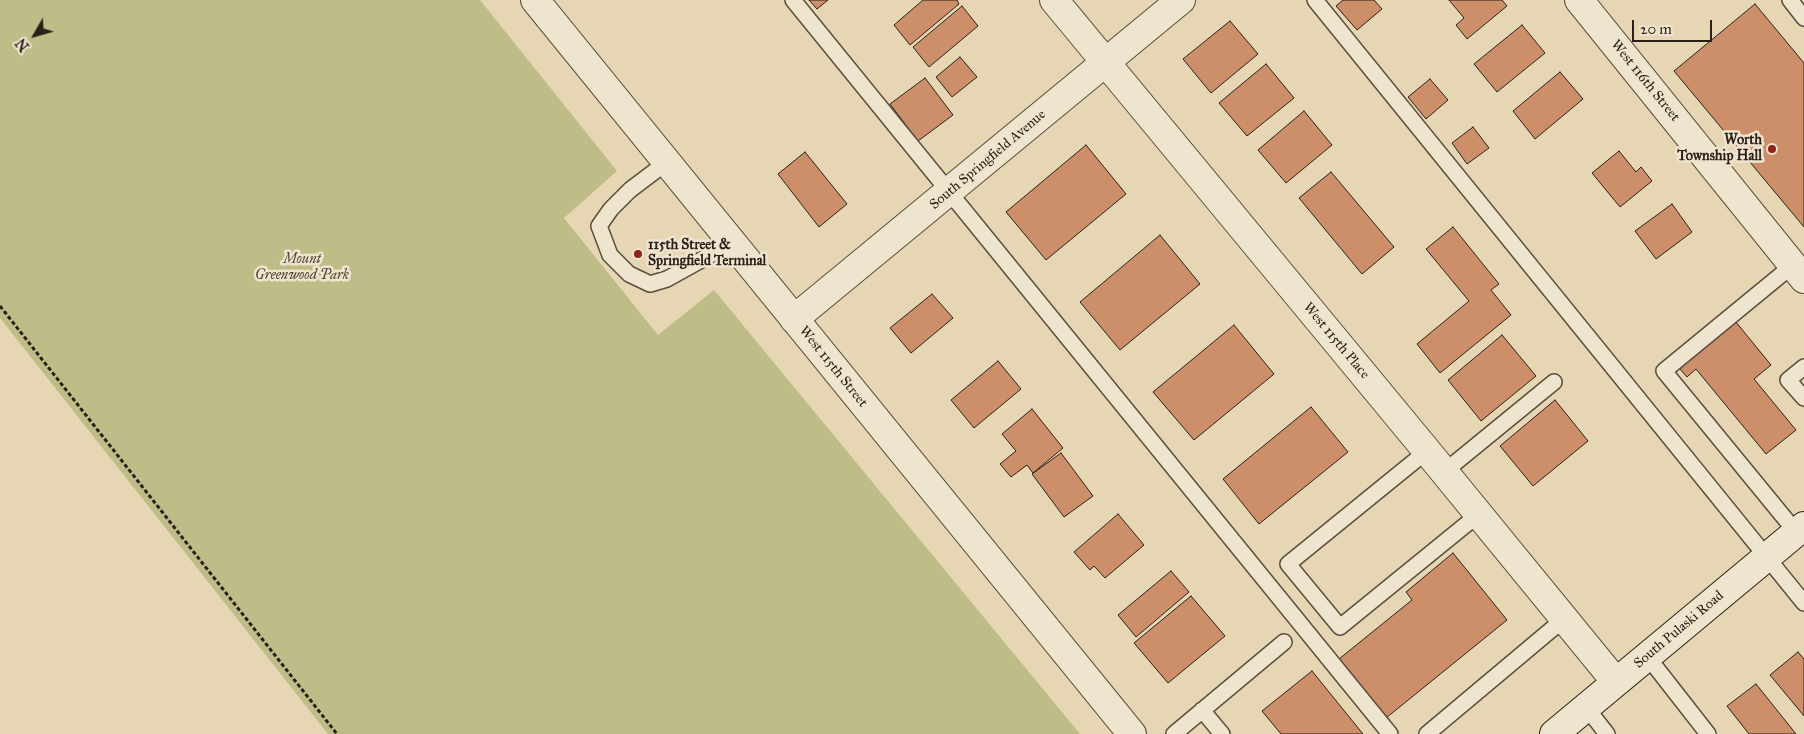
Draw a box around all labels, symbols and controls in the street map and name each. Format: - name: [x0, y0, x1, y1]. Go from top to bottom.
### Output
- north arrow: [10, 10, 60, 60]
- scale bar: [1634, 10, 1714, 42]
- text: 20 m: [1640, 20, 1672, 38]
- text: N: [12, 35, 33, 54]
- street label: West 116th Street: [1607, 37, 1683, 125]
- street label: South Springfield Avenue: [927, 107, 1049, 213]
- place label: Worth Township Hall: [1677, 133, 1762, 166]
- marker: Worth Township Hall: [1766, 143, 1778, 155]
- place label: 115th Street & Springfield Terminal: [648, 238, 766, 270]
- marker: 115th Street & Springfield Terminal: [632, 248, 644, 260]
- park label: Mount Greenwood Park: [255, 252, 349, 284]
- street label: West 115th Place: [1299, 299, 1373, 383]
- street label: West 115th Street: [795, 323, 871, 411]
- street label: South Pulaski Road: [1631, 588, 1727, 672]

